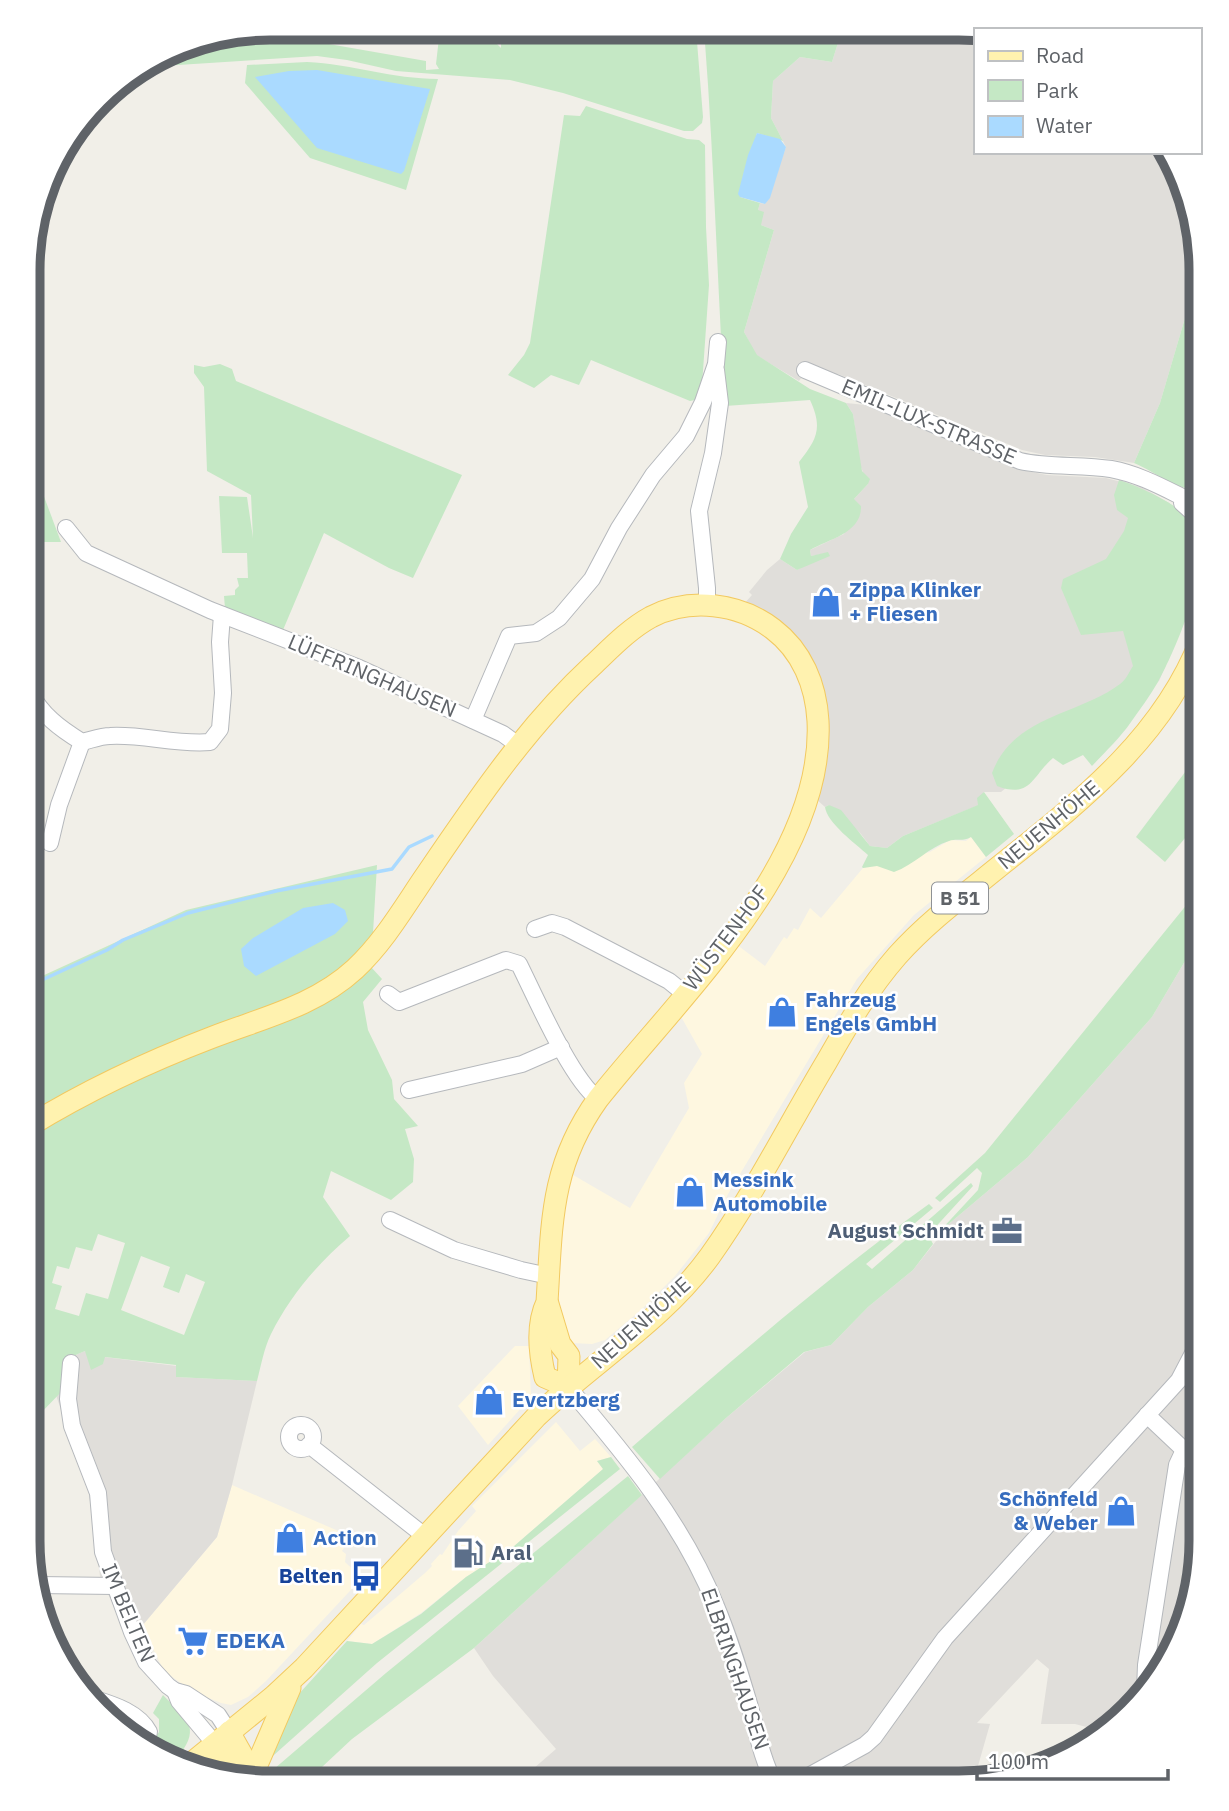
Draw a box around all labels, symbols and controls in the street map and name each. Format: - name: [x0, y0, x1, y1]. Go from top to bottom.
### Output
- legend: [974, 28, 1201, 154]
- text: Road: [1036, 41, 1084, 69]
- text: Park: [1036, 76, 1079, 104]
- text: Water: [1036, 111, 1093, 139]
- street label: EMIL-LUX-STRASSE: [838, 372, 1021, 471]
- place label: Zippa Klinker + Fliesen: [849, 575, 982, 627]
- shop icon: Zippa Klinker + Fliesen: [809, 585, 843, 619]
- street label: LÜFFRINGHAUSEN: [284, 627, 461, 723]
- street label: NEUENHÖHE: [991, 773, 1105, 875]
- street label: WÜSTENHOF: [676, 879, 774, 996]
- road number: B 51: [932, 882, 988, 914]
- place label: Fahrzeug Engels GmbH: [805, 985, 937, 1037]
- shop icon: Fahrzeug Engels GmbH: [765, 995, 799, 1029]
- place label: Messink Automobile: [713, 1165, 827, 1217]
- shop icon: Messink Automobile: [673, 1175, 707, 1209]
- office icon: August Schmidt: [990, 1214, 1024, 1248]
- place label: August Schmidt: [828, 1216, 984, 1244]
- street label: NEUENHÖHE: [584, 1270, 696, 1375]
- shop icon: Evertzberg: [472, 1383, 506, 1417]
- place label: Evertzberg: [512, 1385, 620, 1413]
- place label: Schönfeld & Weber: [999, 1484, 1099, 1536]
- shop icon: Schönfeld & Weber: [1104, 1494, 1138, 1528]
- shop icon: Action: [273, 1521, 307, 1555]
- place label: Action: [313, 1523, 377, 1551]
- fuel station icon: Aral: [451, 1536, 485, 1570]
- place label: Aral: [491, 1538, 532, 1566]
- street label: IM BELTEN: [96, 1559, 162, 1666]
- bus stop icon: Belten: [349, 1559, 383, 1593]
- place label: Belten: [279, 1561, 343, 1589]
- street label: ELBRINGHAUSEN: [695, 1584, 777, 1753]
- supermarket icon: EDEKA: [176, 1624, 210, 1658]
- place label: EDEKA: [216, 1626, 285, 1654]
- scale bar: [977, 1738, 1168, 1782]
- text: 100 m: [988, 1747, 1049, 1775]

